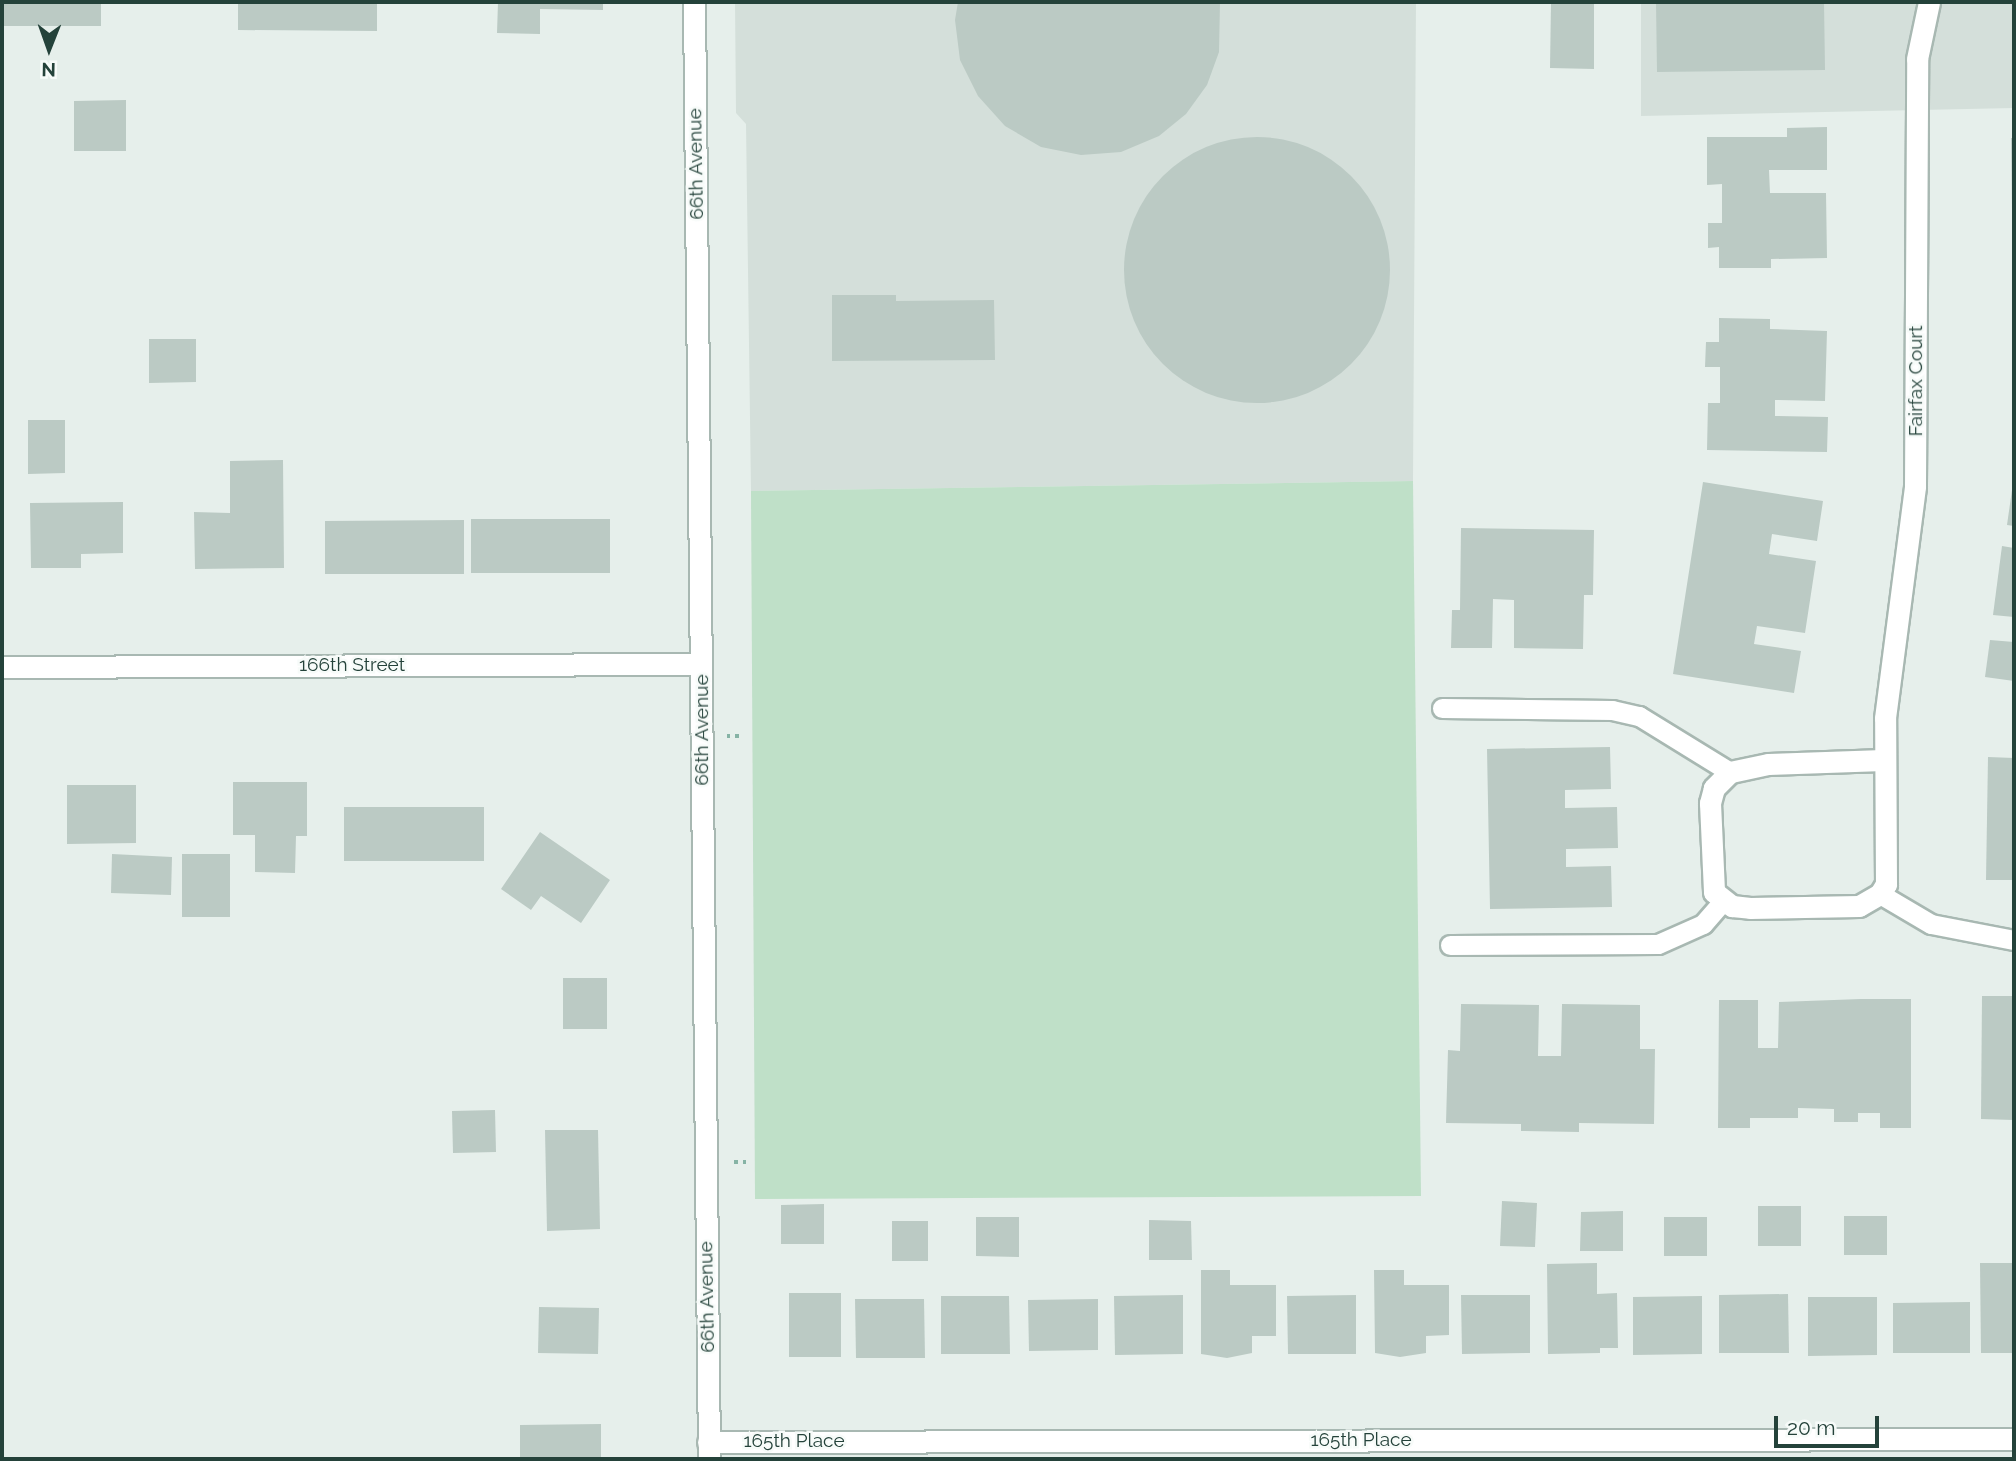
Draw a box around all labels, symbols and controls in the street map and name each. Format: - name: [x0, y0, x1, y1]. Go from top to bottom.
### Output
- north arrow: [14, 14, 84, 84]
- text: N: [41, 59, 56, 81]
- street label: 66th Avenue: [684, 108, 708, 220]
- street label: Fairfax Court: [1905, 326, 1927, 436]
- street label: 166th Street: [299, 654, 405, 676]
- street label: 66th Avenue: [691, 674, 713, 786]
- street label: 66th Avenue: [695, 1241, 719, 1353]
- scale bar: [1778, 1402, 1883, 1446]
- text: 20 m: [1787, 1415, 1835, 1440]
- street label: 165th Place: [1310, 1429, 1412, 1451]
- street label: 165th Place: [743, 1430, 845, 1452]

